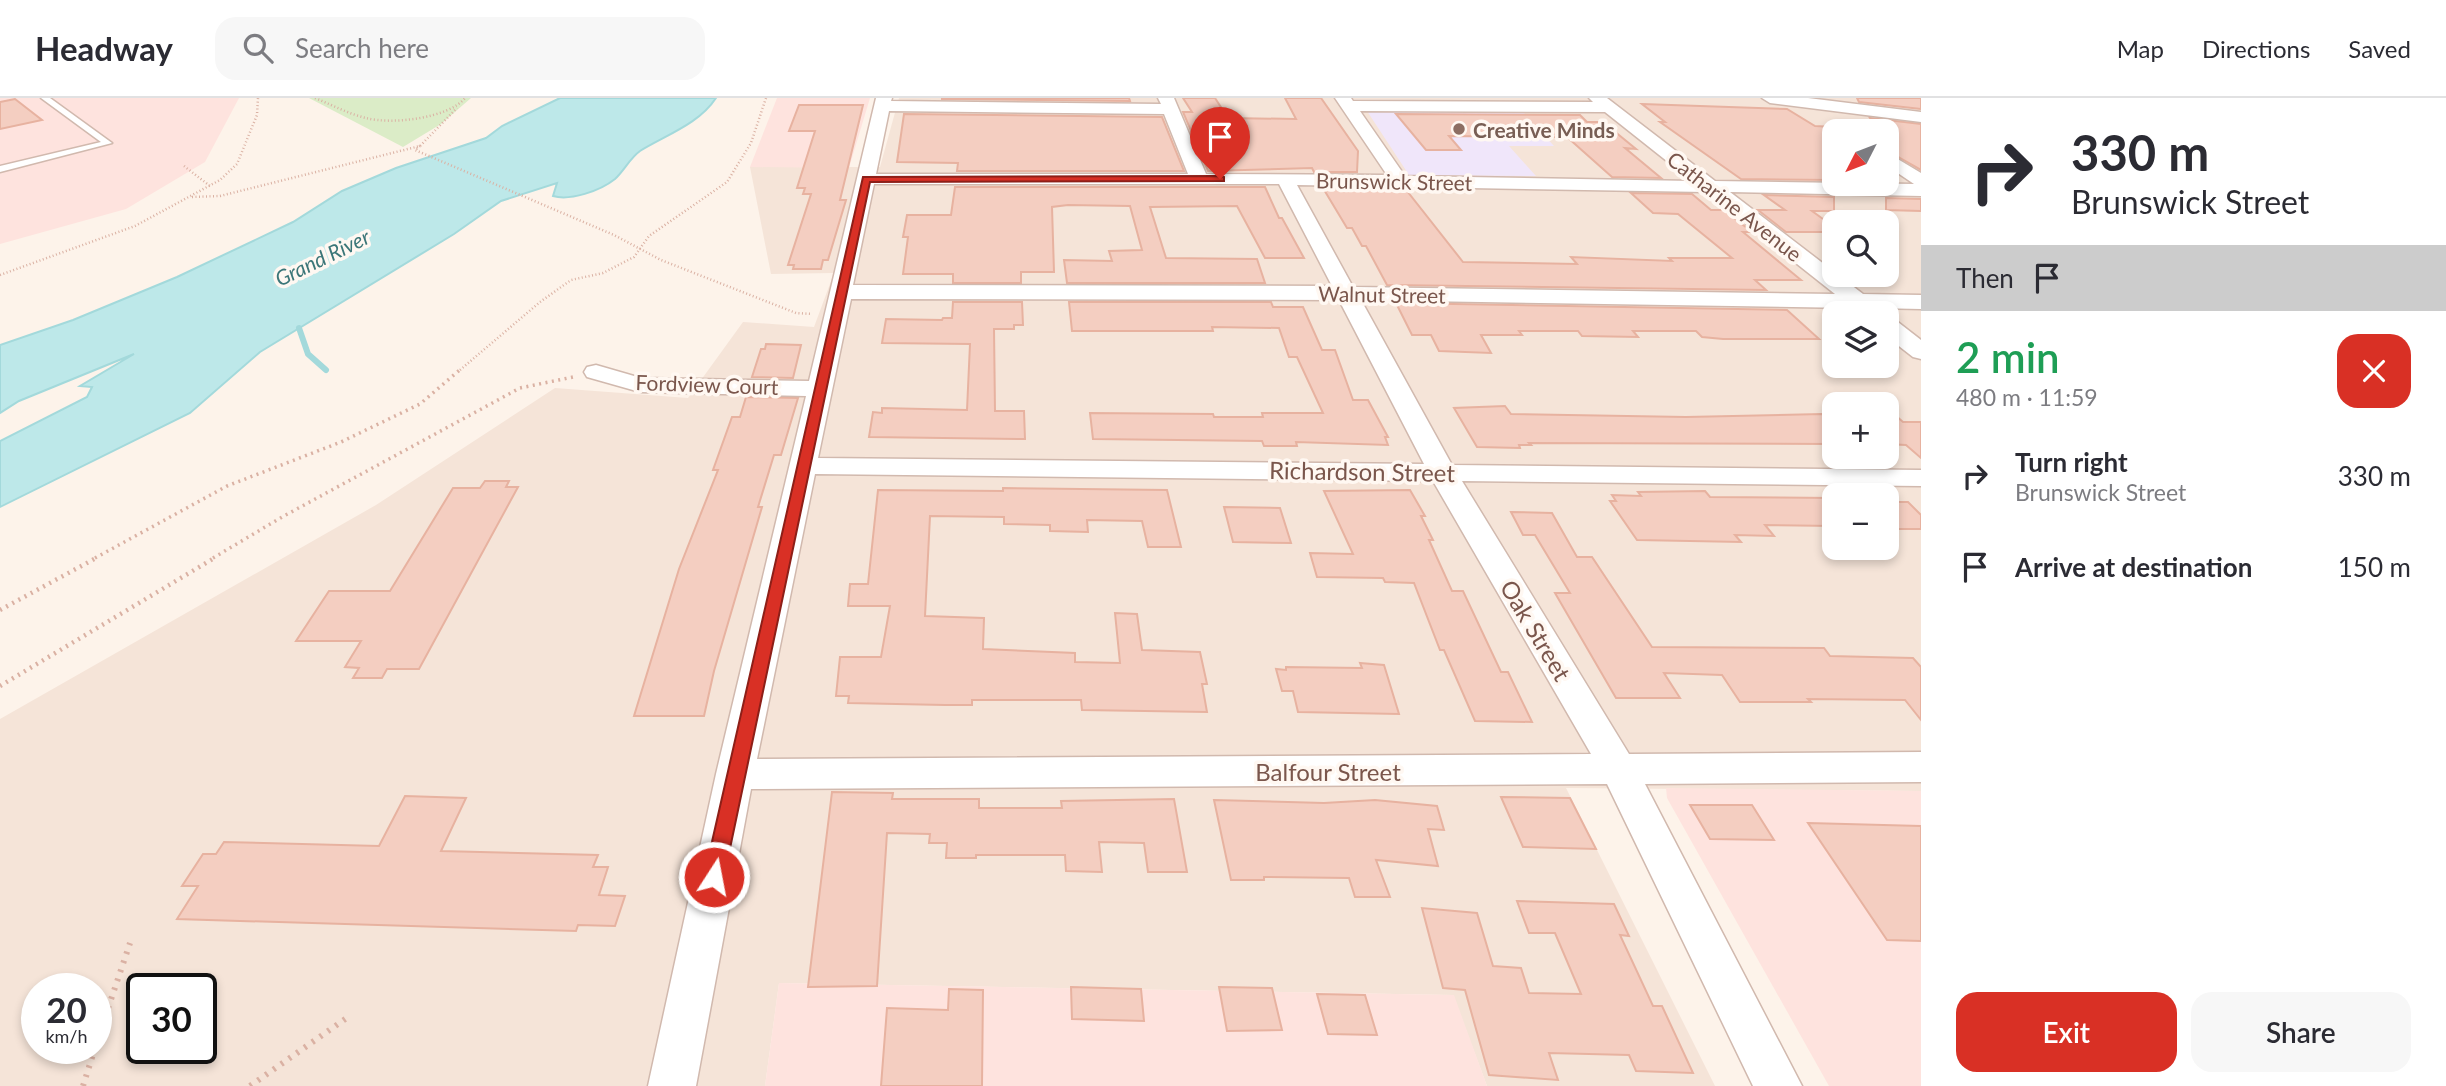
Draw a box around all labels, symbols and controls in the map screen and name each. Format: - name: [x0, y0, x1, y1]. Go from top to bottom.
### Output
- search box: [215, 17, 705, 80]
- text: Headway: [35, 28, 173, 68]
- icon: search: [239, 29, 277, 67]
- text: Search here: [295, 32, 429, 64]
- text: Map: [2117, 34, 2164, 63]
- text: Directions: [2202, 34, 2310, 63]
- text: Saved: [2348, 34, 2411, 63]
- pin: [1190, 107, 1250, 179]
- place label: Creative Minds: [1473, 117, 1615, 142]
- icon: arrive: [1201, 118, 1239, 156]
- north arrow: [1822, 119, 1899, 196]
- map controls: [1822, 119, 1899, 560]
- marker: Creative Minds: [1451, 121, 1467, 137]
- text: 330 m: [2071, 123, 2209, 181]
- icon: right: [1956, 126, 2047, 217]
- street label: Catharine Avenue: [1663, 146, 1807, 266]
- street label: Brunswick Street: [1316, 167, 1473, 195]
- text: Brunswick Street: [2071, 182, 2309, 221]
- button: search: [1822, 210, 1899, 287]
- water label: Grand River: [270, 223, 374, 291]
- icon: arrive: [2028, 259, 2066, 297]
- text: Then: [1956, 262, 2014, 294]
- street label: Walnut Street: [1318, 280, 1446, 308]
- button: layers: [1822, 301, 1899, 378]
- text: 2 min: [1956, 332, 2060, 382]
- button: close: [2337, 334, 2411, 408]
- street label: Fordview Court: [635, 369, 779, 399]
- text: 480 m · 11:59: [1956, 383, 2098, 411]
- button: +: [1822, 392, 1899, 469]
- text: Turn right: [2015, 446, 2128, 478]
- street label: Richardson Street: [1269, 455, 1456, 487]
- icon: right: [1956, 457, 1994, 495]
- text: 330 m: [2338, 460, 2411, 492]
- text: Brunswick Street: [2015, 478, 2186, 506]
- button: −: [1822, 483, 1899, 560]
- icon: arrive: [1956, 548, 1994, 586]
- text: Arrive at destination: [2015, 551, 2252, 583]
- text: 150 m: [2338, 551, 2411, 583]
- street label: Oak Street: [1495, 574, 1578, 686]
- street label: Balfour Street: [1255, 757, 1401, 786]
- position arrow: [677, 840, 751, 914]
- speed limit sign: 30: [126, 973, 217, 1064]
- text: 20: [46, 988, 87, 1030]
- button: Exit: [1956, 992, 2177, 1072]
- button: Share: [2191, 992, 2411, 1072]
- text: km/h: [45, 1025, 88, 1047]

